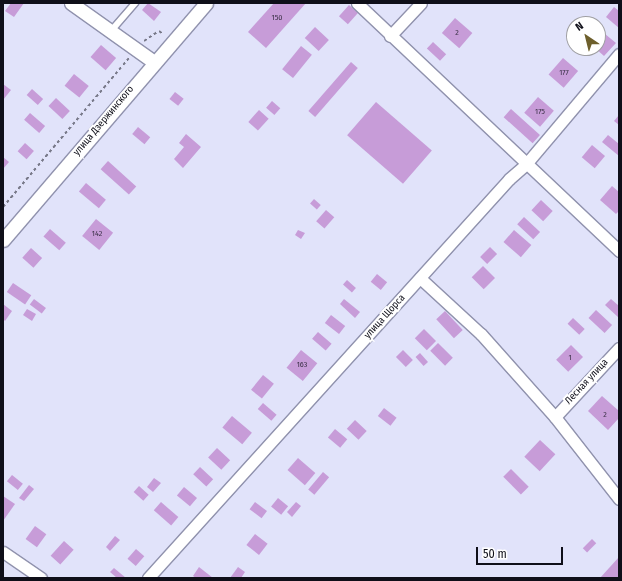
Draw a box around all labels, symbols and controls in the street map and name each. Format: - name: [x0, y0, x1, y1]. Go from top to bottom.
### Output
- house number: 150: [272, 13, 282, 23]
- north arrow: [566, 16, 606, 56]
- text: N: [573, 19, 586, 34]
- house number: 2: [455, 28, 459, 38]
- house number: 177: [559, 68, 569, 78]
- street label: улица Дзержинского: [71, 84, 137, 158]
- house number: 175: [535, 107, 545, 117]
- house number: 142: [92, 229, 102, 239]
- street label: улица Щорса: [362, 292, 408, 342]
- house number: 1: [568, 353, 572, 363]
- street label: Лесная улица: [563, 357, 611, 407]
- house number: 163: [297, 360, 307, 370]
- house number: 2: [603, 410, 607, 420]
- scale bar: [478, 539, 565, 565]
- text: 50 m: [483, 547, 507, 561]

